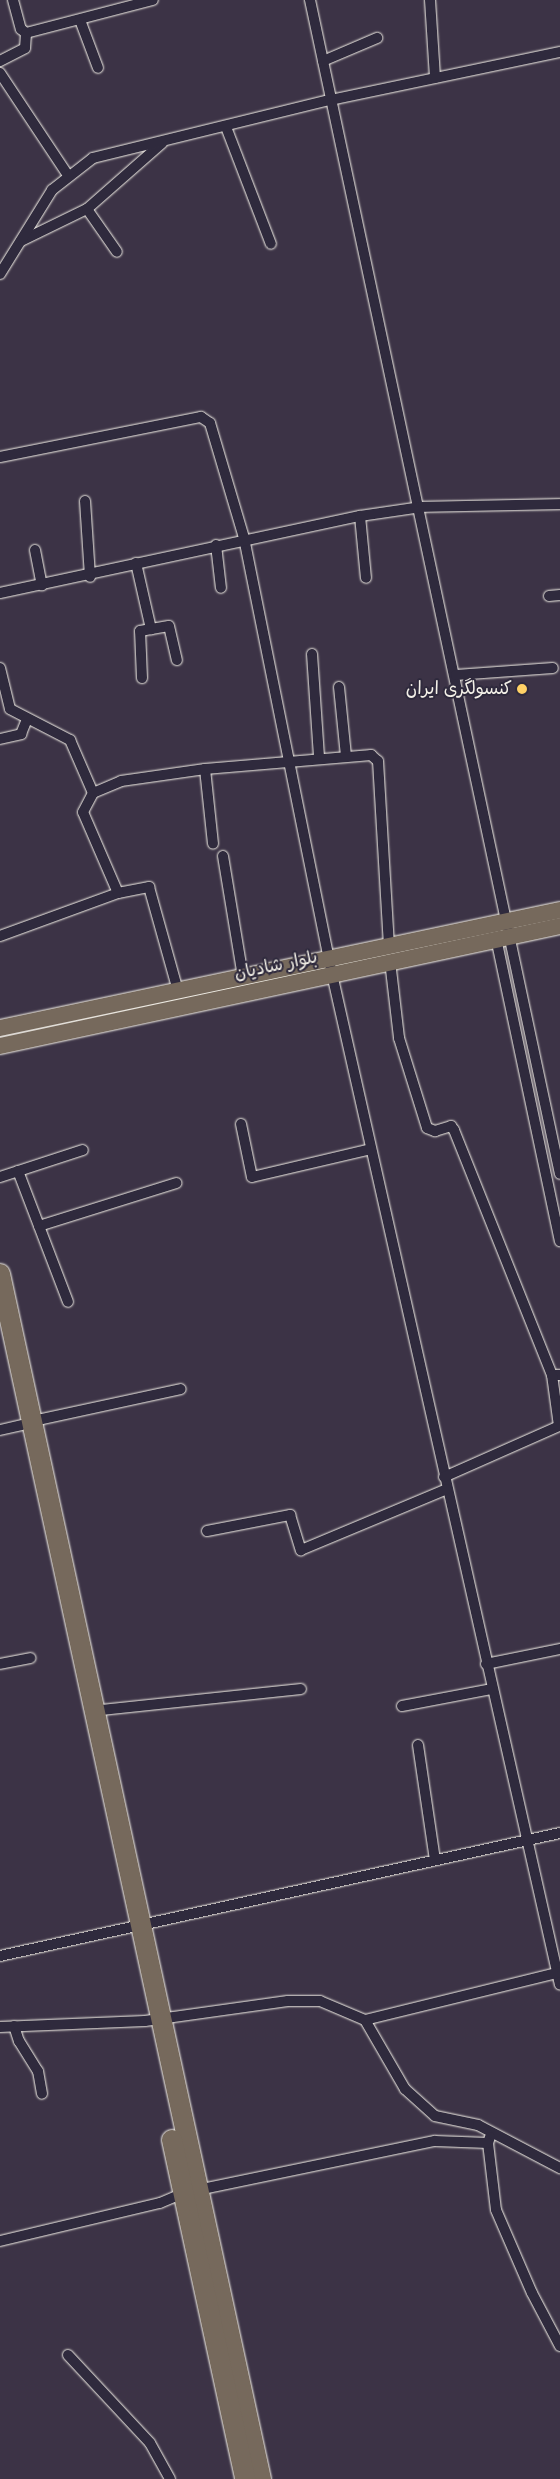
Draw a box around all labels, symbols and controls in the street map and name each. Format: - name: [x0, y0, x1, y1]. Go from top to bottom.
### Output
- place label: کنسولگری ایران: [406, 678, 512, 700]
- marker: کنسولگری ایران: [516, 683, 528, 695]
- street label: بلوار شادیان: [232, 947, 320, 985]

